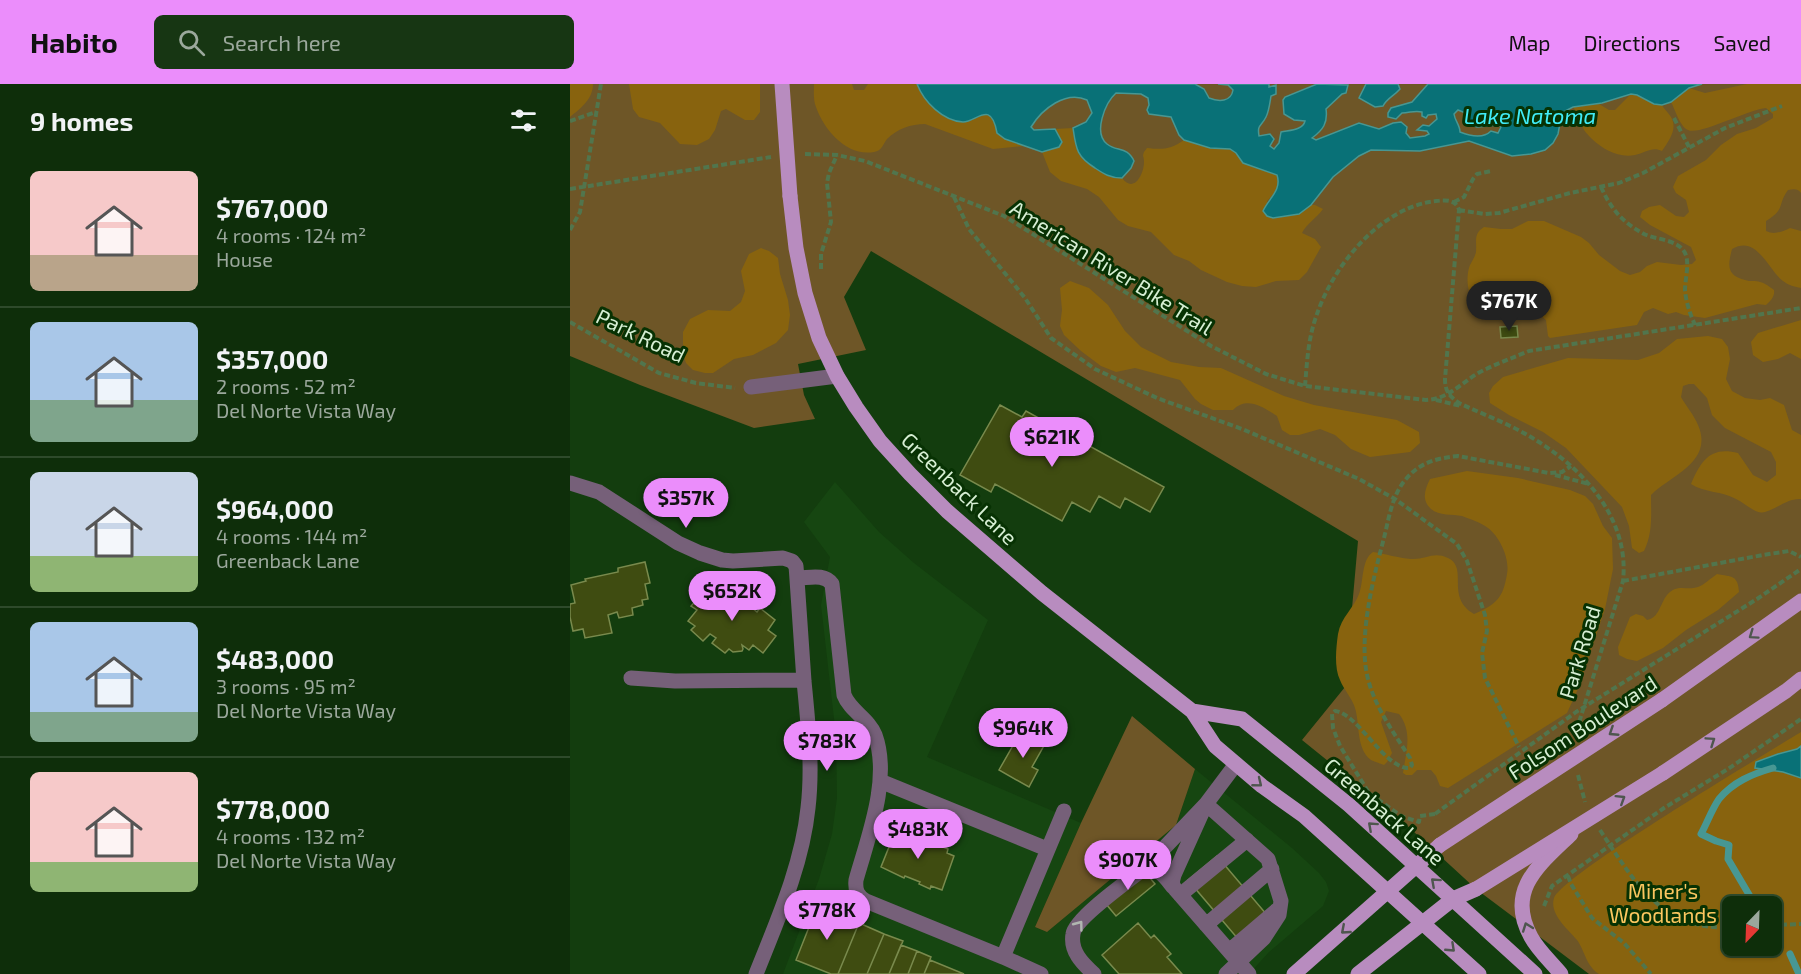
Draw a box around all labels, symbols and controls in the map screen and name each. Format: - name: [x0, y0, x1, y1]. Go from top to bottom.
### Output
- search box: [154, 15, 574, 69]
- text: Habito: [30, 25, 118, 59]
- icon: search: [175, 26, 208, 59]
- text: Search here: [223, 29, 341, 55]
- text: Map: [1508, 30, 1551, 55]
- text: Directions: [1584, 30, 1680, 55]
- text: Saved: [1713, 30, 1771, 55]
- water label: Lake Natoma: [1464, 102, 1596, 128]
- icon: filters: [507, 104, 540, 137]
- text: 9 homes: [30, 105, 133, 136]
- text: $767,000: [216, 192, 328, 223]
- street label: American River Bike Trail: [1006, 194, 1218, 340]
- icon: home: [78, 195, 150, 267]
- text: 4 rooms · 124 m²: [216, 223, 366, 247]
- text: House: [216, 247, 273, 271]
- pin: $767K: [1467, 281, 1551, 332]
- text: $767K: [1480, 288, 1538, 312]
- street label: Park Road: [592, 303, 690, 367]
- text: $357,000: [216, 343, 328, 374]
- icon: home: [78, 346, 150, 418]
- text: 2 rooms · 52 m²: [216, 374, 356, 398]
- text: Del Norte Vista Way: [216, 398, 396, 422]
- pin: $621K: [1010, 417, 1094, 468]
- text: $621K: [1024, 424, 1080, 448]
- street label: Greenback Lane: [897, 427, 1023, 549]
- pin: $357K: [644, 478, 728, 529]
- text: $357K: [657, 485, 715, 509]
- text: $964,000: [216, 493, 334, 524]
- icon: home: [78, 496, 150, 568]
- text: 4 rooms · 144 m²: [216, 524, 367, 548]
- text: Greenback Lane: [216, 548, 360, 572]
- pin: $652K: [690, 571, 774, 622]
- text: $652K: [703, 578, 761, 602]
- street label: Park Road: [1553, 603, 1605, 701]
- one-way arrow: [1749, 628, 1760, 639]
- text: $483,000: [216, 643, 334, 674]
- icon: home: [78, 646, 150, 718]
- street label: Folsom Boulevard: [1503, 670, 1661, 784]
- text: 3 rooms · 95 m²: [216, 674, 356, 698]
- text: Del Norte Vista Way: [216, 698, 396, 722]
- pin: $964K: [981, 708, 1065, 759]
- text: $964K: [993, 715, 1053, 739]
- pin: $783K: [785, 721, 869, 772]
- one-way arrow: [1608, 725, 1619, 736]
- text: $783K: [798, 728, 856, 752]
- one-way arrow: [1705, 737, 1716, 748]
- street label: Greenback Lane: [1320, 752, 1450, 870]
- one-way arrow: [1251, 775, 1262, 786]
- text: $778,000: [216, 793, 330, 824]
- icon: home: [78, 796, 150, 868]
- one-way arrow: [1615, 796, 1626, 807]
- pin: $483K: [876, 809, 960, 860]
- text: $483K: [888, 816, 948, 840]
- one-way arrow: [1368, 822, 1379, 833]
- text: 4 rooms · 132 m²: [216, 824, 365, 848]
- pin: $907K: [1086, 840, 1170, 891]
- text: $907K: [1098, 847, 1158, 871]
- text: Del Norte Vista Way: [216, 848, 396, 872]
- one-way arrow: [1431, 878, 1441, 889]
- park label: Miner's Woodlands: [1609, 878, 1717, 927]
- pin: $778K: [785, 890, 869, 941]
- north arrow: [1722, 896, 1782, 956]
- map controls: [1722, 896, 1782, 956]
- text: $778K: [798, 897, 856, 921]
- one-way arrow: [1072, 921, 1083, 932]
- one-way arrow: [1522, 922, 1534, 933]
- one-way arrow: [1341, 923, 1351, 934]
- one-way arrow: [1444, 941, 1455, 952]

